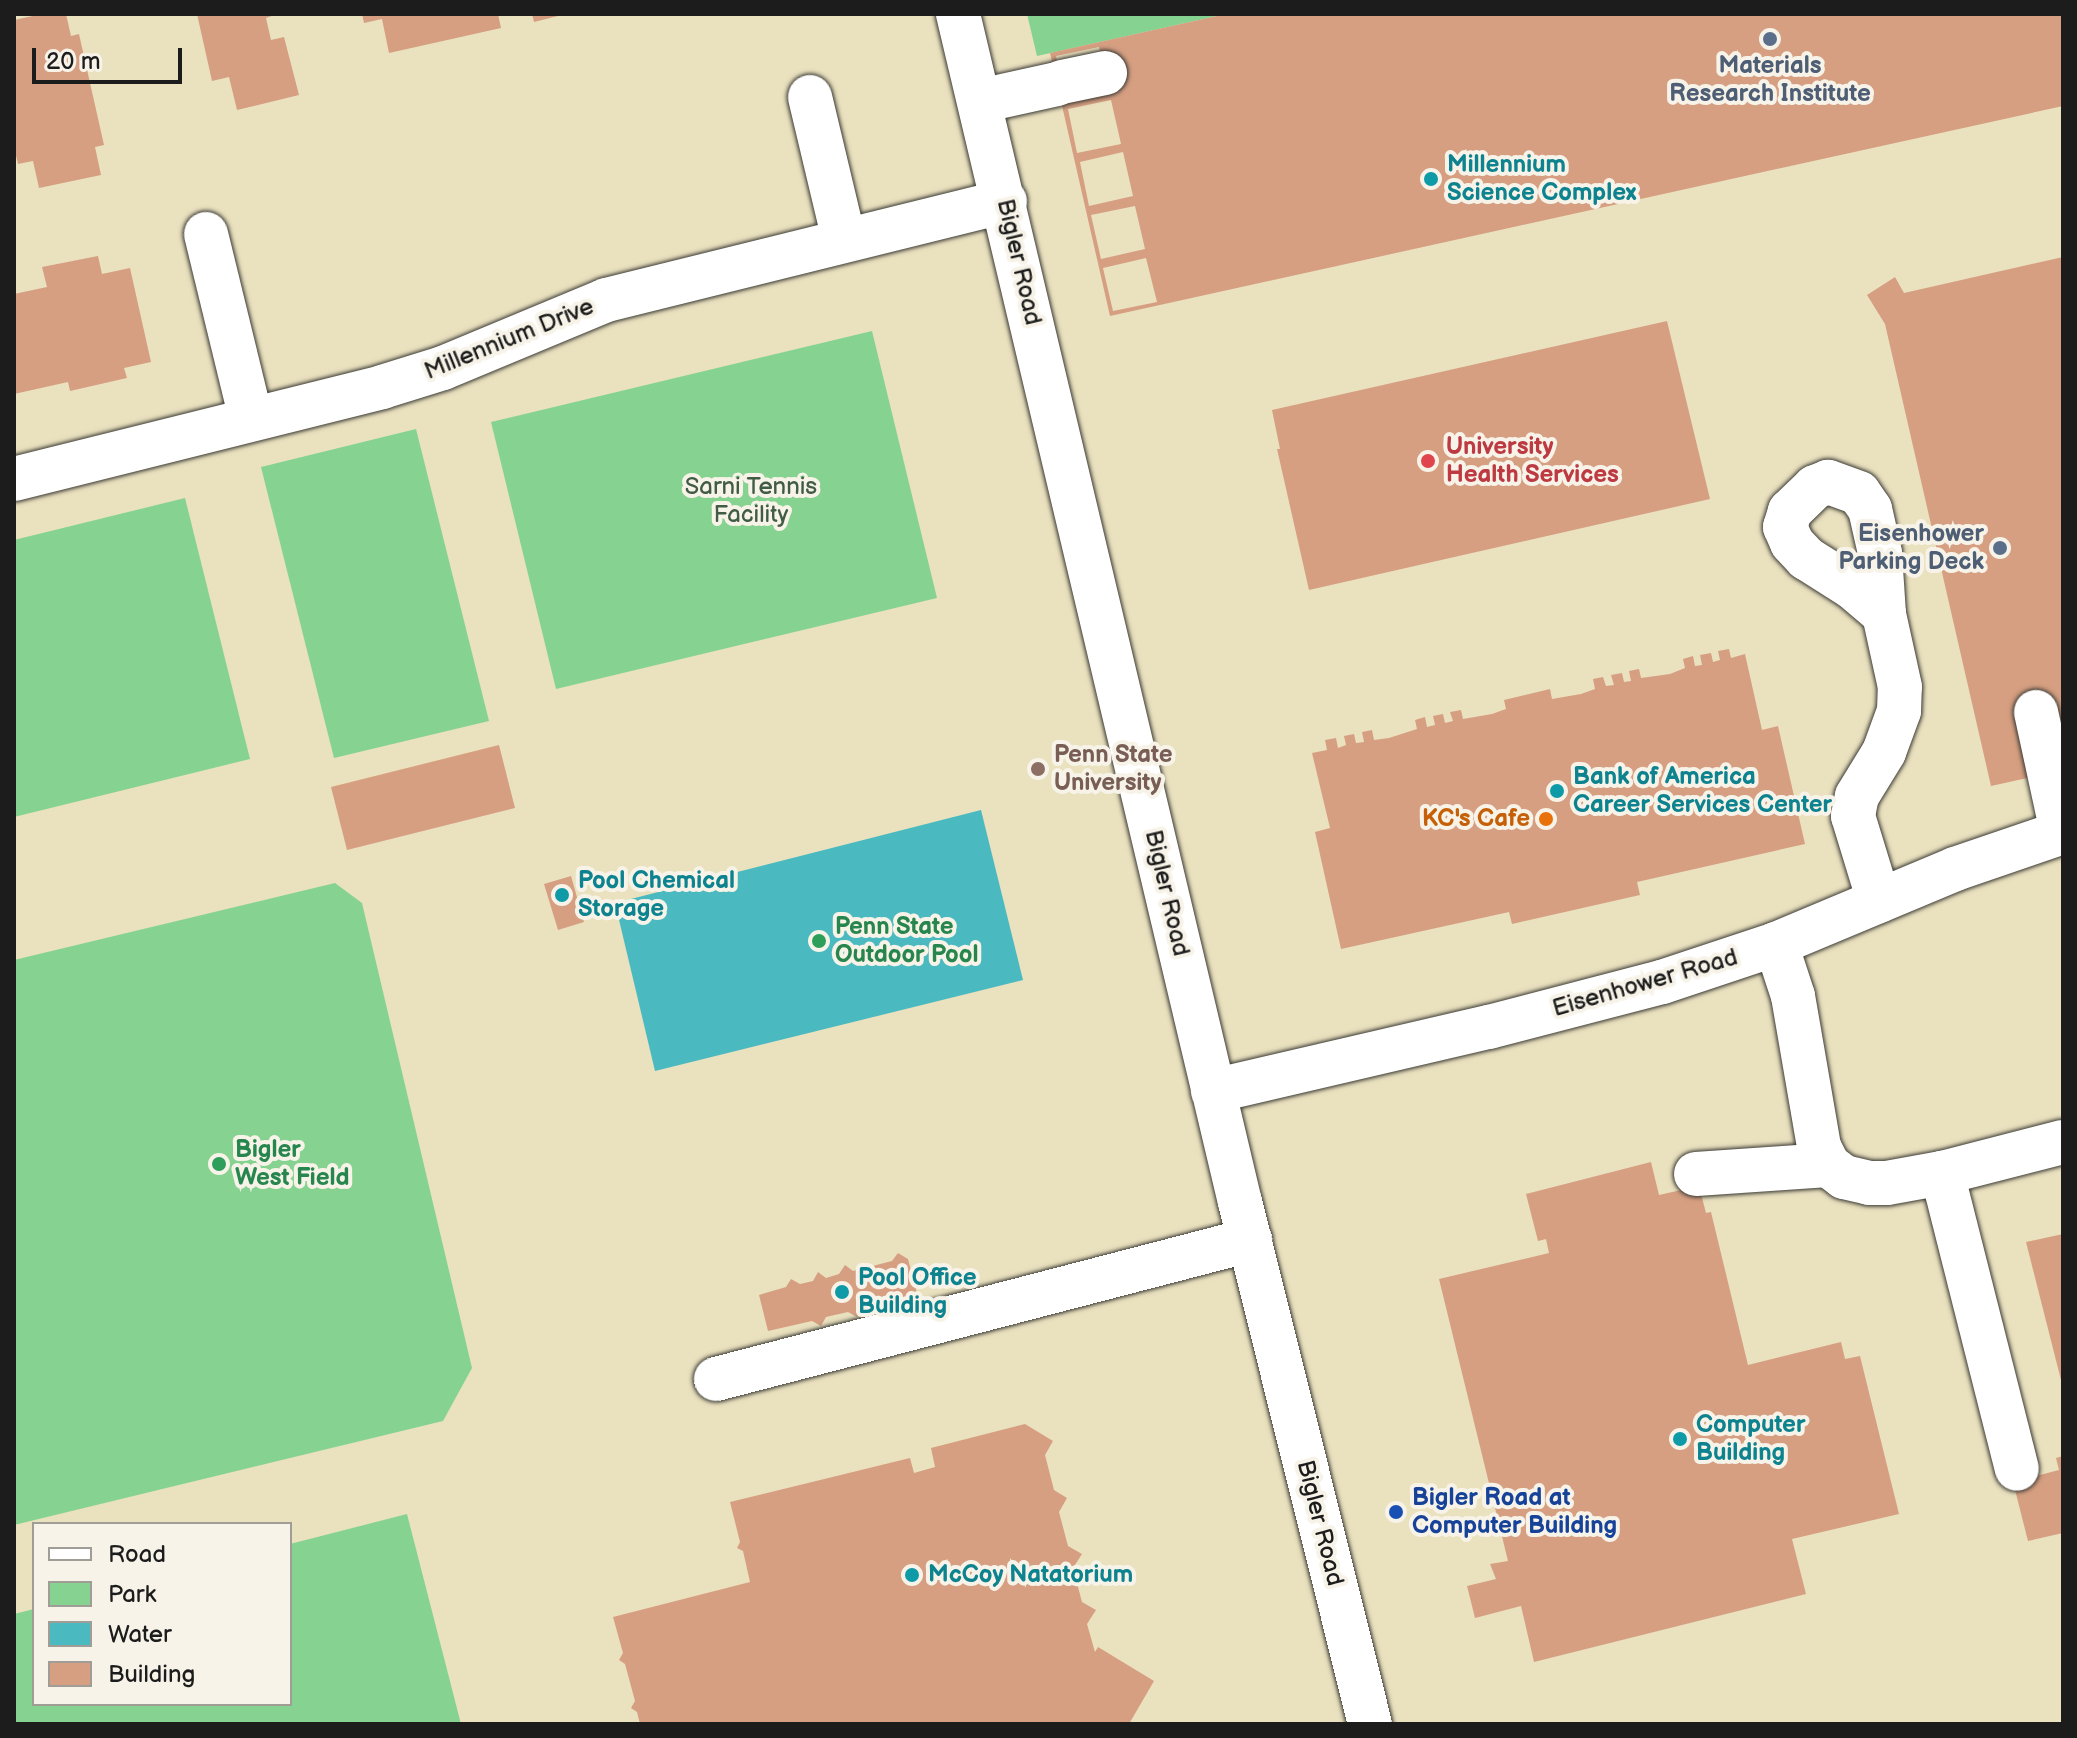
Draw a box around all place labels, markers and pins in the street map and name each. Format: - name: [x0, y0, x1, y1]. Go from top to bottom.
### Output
- marker: Materials Research Institute: [1761, 30, 1779, 48]
- place label: Materials Research Institute: [1669, 52, 1871, 108]
- place label: Millennium Science Complex: [1447, 151, 1636, 207]
- marker: Millennium Science Complex: [1422, 170, 1440, 188]
- place label: University Health Services: [1446, 433, 1619, 489]
- marker: University Health Services: [1417, 450, 1439, 472]
- place label: Eisenhower Parking Deck: [1839, 520, 1984, 576]
- marker: Eisenhower Parking Deck: [1991, 539, 2009, 557]
- place label: Penn State University: [1054, 741, 1172, 797]
- marker: Penn State University: [1029, 760, 1047, 778]
- place label: Bank of America Career Services Center: [1573, 763, 1832, 819]
- marker: Bank of America Career Services Center: [1548, 782, 1566, 800]
- place label: KC's Cafe: [1422, 805, 1530, 833]
- marker: KC's Cafe: [1537, 810, 1555, 828]
- place label: Pool Chemical Storage: [578, 867, 735, 923]
- marker: Pool Chemical Storage: [553, 886, 571, 904]
- place label: Penn State Outdoor Pool: [835, 913, 978, 969]
- marker: Penn State Outdoor Pool: [810, 932, 828, 950]
- place label: Bigler West Field: [235, 1136, 349, 1192]
- marker: Bigler West Field: [210, 1155, 228, 1173]
- place label: Pool Office Building: [858, 1264, 977, 1320]
- marker: Pool Office Building: [833, 1283, 851, 1301]
- place label: Computer Building: [1696, 1411, 1805, 1467]
- marker: Computer Building: [1671, 1430, 1689, 1448]
- place label: Bigler Road at Computer Building: [1412, 1484, 1617, 1540]
- marker: Bigler Road at Computer Building: [1387, 1503, 1405, 1521]
- place label: McCoy Natatorium: [928, 1561, 1134, 1589]
- marker: McCoy Natatorium: [903, 1566, 921, 1584]

